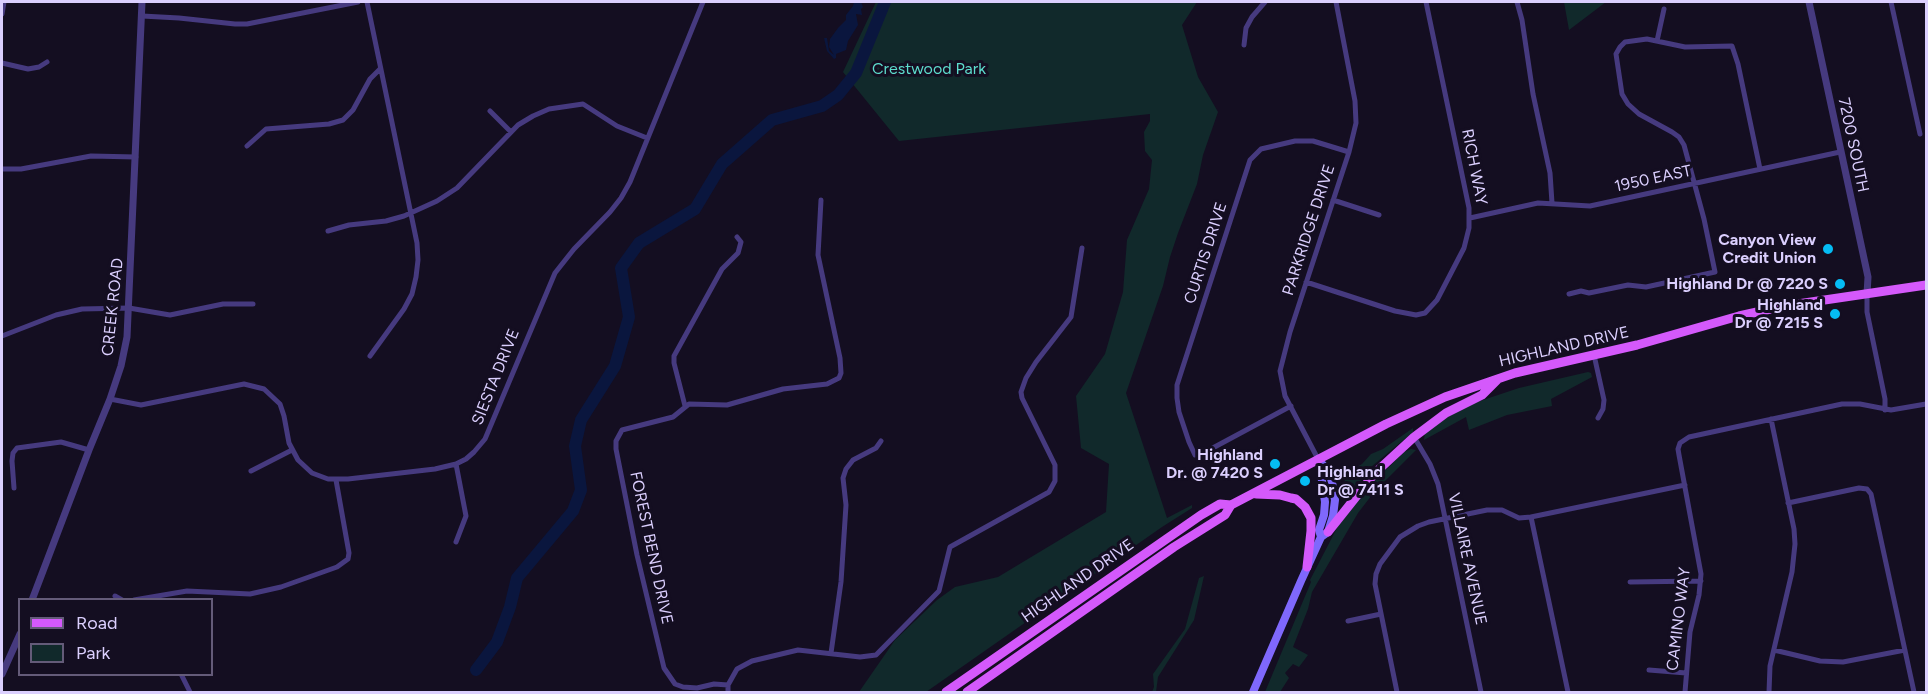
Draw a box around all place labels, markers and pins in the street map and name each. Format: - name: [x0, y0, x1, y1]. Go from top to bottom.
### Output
- place label: Canyon View Credit Union: [1718, 230, 1816, 268]
- marker: Canyon View Credit Union: [1821, 242, 1835, 256]
- place label: Highland Dr @ 7220 S: [1666, 274, 1828, 294]
- marker: Highland Dr @ 7220 S: [1833, 277, 1847, 291]
- place label: Highland Dr @ 7215 S: [1735, 295, 1823, 333]
- marker: Highland Dr @ 7215 S: [1828, 307, 1842, 321]
- place label: Highland Dr. @ 7420 S: [1166, 445, 1263, 483]
- marker: Highland Dr. @ 7420 S: [1268, 457, 1282, 471]
- place label: Highland Dr @ 7411 S: [1317, 462, 1404, 500]
- marker: Highland Dr @ 7411 S: [1298, 474, 1312, 488]

